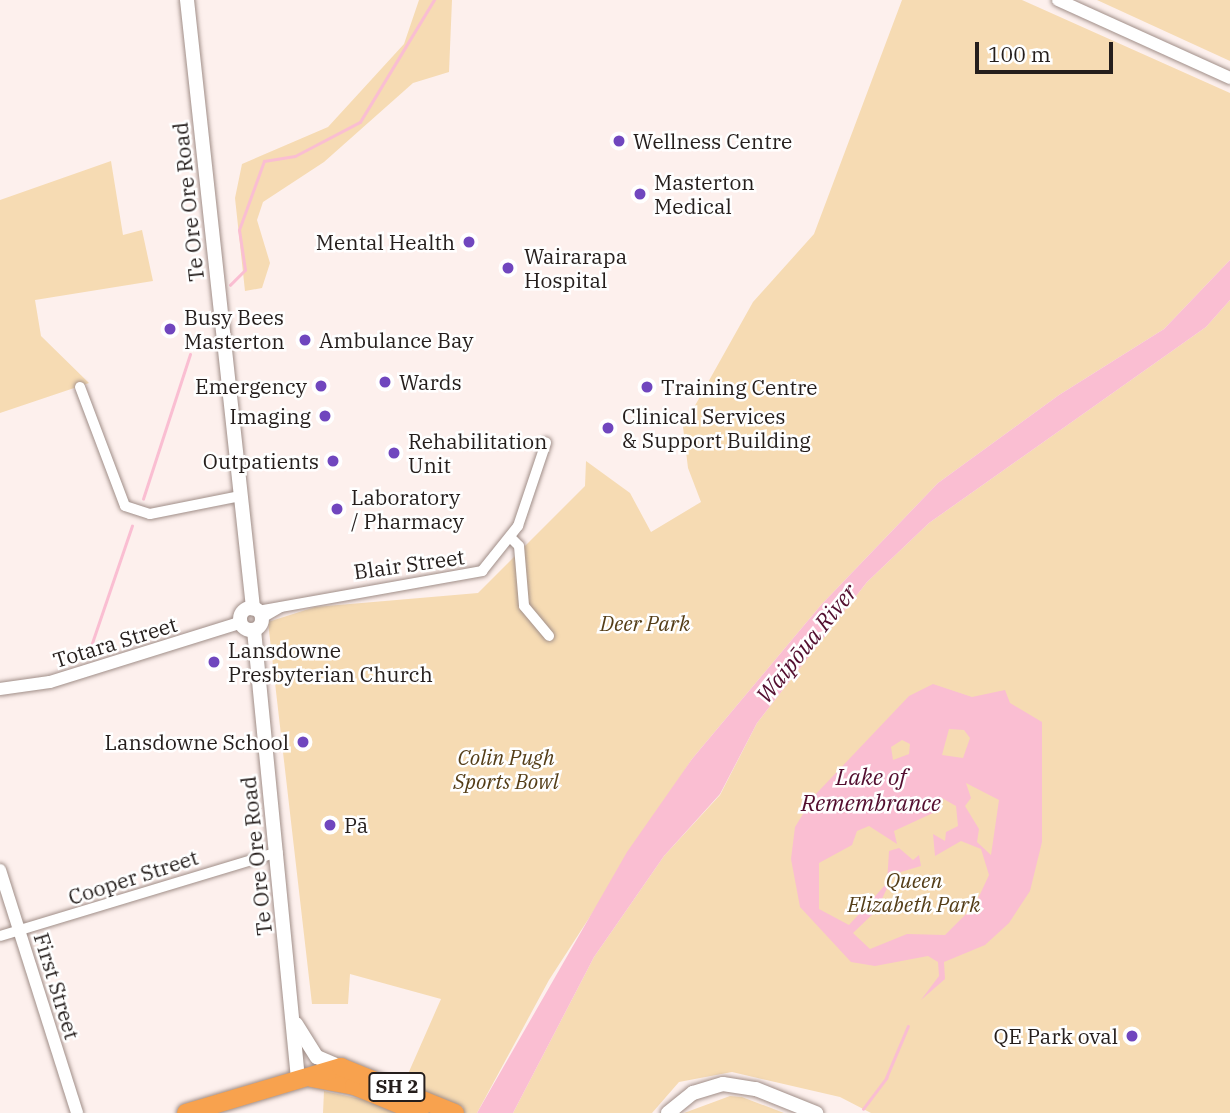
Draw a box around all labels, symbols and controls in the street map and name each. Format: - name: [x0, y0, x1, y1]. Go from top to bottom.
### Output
- scale bar: [978, 28, 1116, 72]
- text: 100 m: [988, 40, 1051, 68]
- street label: Te Ore Ore Road: [167, 121, 209, 283]
- place label: Wellness Centre: [633, 128, 792, 154]
- marker: Wellness Centre: [611, 133, 627, 149]
- place label: Masterton Medical: [654, 169, 755, 219]
- marker: Masterton Medical: [632, 186, 648, 202]
- place label: Mental Health: [316, 229, 455, 255]
- marker: Mental Health: [461, 234, 477, 250]
- place label: Wairarapa Hospital: [524, 243, 627, 293]
- marker: Wairarapa Hospital: [498, 258, 518, 278]
- place label: Busy Bees Masterton: [184, 304, 285, 354]
- marker: Busy Bees Masterton: [162, 321, 178, 337]
- place label: Ambulance Bay: [319, 327, 473, 353]
- marker: Ambulance Bay: [297, 332, 313, 348]
- place label: Wards: [399, 369, 462, 395]
- place label: Emergency: [195, 373, 307, 399]
- marker: Wards: [377, 374, 393, 390]
- place label: Training Centre: [661, 374, 818, 400]
- marker: Emergency: [313, 378, 329, 394]
- marker: Training Centre: [639, 379, 655, 395]
- place label: Imaging: [229, 403, 311, 429]
- place label: Clinical Services & Support Building: [622, 403, 811, 453]
- marker: Imaging: [317, 408, 333, 424]
- marker: Clinical Services & Support Building: [600, 420, 616, 436]
- place label: Rehabilitation Unit: [408, 428, 547, 478]
- marker: Rehabilitation Unit: [386, 445, 402, 461]
- place label: Outpatients: [203, 448, 319, 474]
- marker: Outpatients: [325, 453, 341, 469]
- place label: Laboratory / Pharmacy: [351, 484, 464, 534]
- marker: Laboratory / Pharmacy: [329, 501, 345, 517]
- street label: Blair Street: [352, 544, 466, 584]
- water label: Waipōua River: [750, 578, 862, 708]
- park label: Deer Park: [600, 610, 690, 636]
- street label: Totara Street: [50, 611, 180, 673]
- place label: Lansdowne Presbyterian Church: [228, 637, 433, 687]
- marker: Lansdowne Presbyterian Church: [206, 654, 222, 670]
- place label: Lansdowne School: [105, 729, 289, 755]
- marker: Lansdowne School: [295, 734, 311, 750]
- park label: Colin Pugh Sports Bowl: [453, 744, 559, 794]
- water label: Lake of Remembrance: [801, 762, 941, 816]
- street label: Te Ore Ore Road: [235, 775, 277, 937]
- place label: Pā: [344, 812, 368, 838]
- marker: Pā: [322, 817, 338, 833]
- street label: Cooper Street: [65, 844, 201, 910]
- park label: Queen Elizabeth Park: [848, 867, 980, 917]
- street label: First Street: [29, 930, 85, 1042]
- place label: QE Park oval: [994, 1023, 1118, 1049]
- marker: QE Park oval: [1124, 1028, 1140, 1044]
- road number: SH 2: [367, 1072, 427, 1102]

